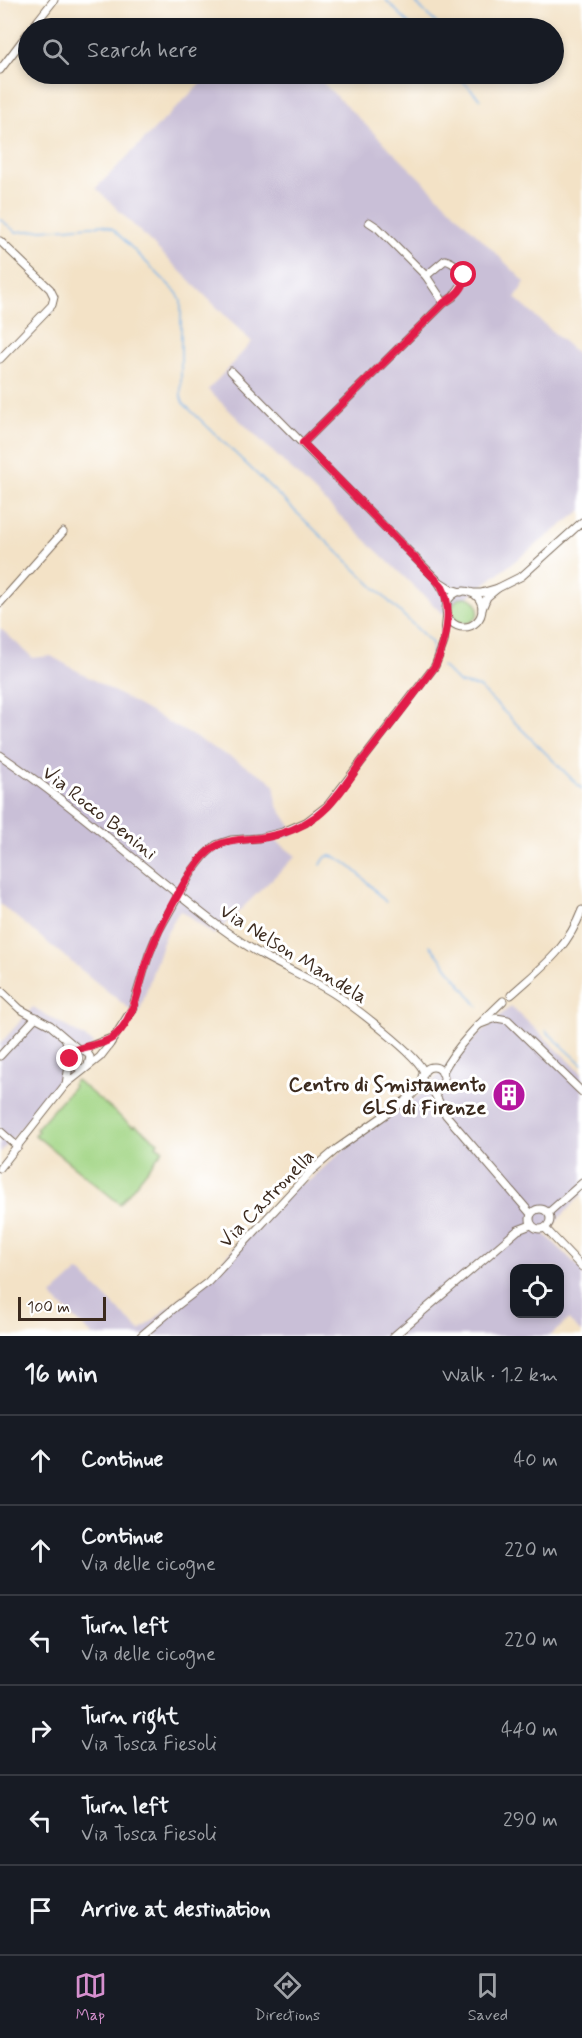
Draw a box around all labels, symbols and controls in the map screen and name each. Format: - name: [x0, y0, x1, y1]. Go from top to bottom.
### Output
- search box: [18, 18, 564, 84]
- icon: search: [39, 35, 72, 68]
- text: Search here: [87, 37, 198, 65]
- route start: [450, 261, 476, 287]
- street label: Via Rocco Benini: [36, 760, 162, 867]
- street label: Via Nelson Mandela: [214, 898, 372, 1011]
- route end: [56, 1045, 82, 1071]
- place label: Centro di Smistamento GLS di Firenze: [289, 1072, 486, 1122]
- building icon: Centro di Smistamento GLS di Firenze: [491, 1077, 527, 1113]
- street label: Via Castronella: [213, 1144, 321, 1254]
- map controls: [510, 1264, 564, 1318]
- button: locate: [510, 1264, 564, 1318]
- scale bar: [18, 1294, 106, 1322]
- text: 100 m: [27, 1297, 70, 1318]
- text: 16 min: [24, 1358, 98, 1392]
- text: Walk · 1.2 km: [442, 1362, 558, 1389]
- icon: ahead: [24, 1444, 57, 1477]
- text: Continue: [81, 1446, 163, 1474]
- text: 40 m: [514, 1447, 558, 1474]
- text: Continue: [81, 1523, 163, 1551]
- icon: ahead: [24, 1534, 57, 1567]
- text: 220 m: [504, 1537, 558, 1564]
- text: Via delle cicogne: [81, 1551, 216, 1578]
- text: Turn left: [81, 1613, 169, 1641]
- icon: left: [24, 1624, 57, 1657]
- text: 220 m: [504, 1627, 558, 1654]
- text: Via delle cicogne: [81, 1641, 216, 1668]
- text: Turn right: [81, 1703, 179, 1731]
- icon: right: [24, 1714, 57, 1747]
- text: 440 m: [501, 1717, 558, 1744]
- text: Via Tosca Fiesoli: [81, 1731, 217, 1758]
- text: Turn left: [81, 1793, 169, 1821]
- icon: left: [24, 1804, 57, 1837]
- text: 290 m: [503, 1807, 558, 1834]
- text: Via Tosca Fiesoli: [81, 1821, 217, 1848]
- icon: arrive: [24, 1894, 57, 1927]
- text: Arrive at destination: [81, 1896, 271, 1924]
- tab: Map: [74, 1969, 107, 2026]
- tab: Directions: [254, 1969, 320, 2026]
- tab: Saved: [468, 1969, 508, 2026]

